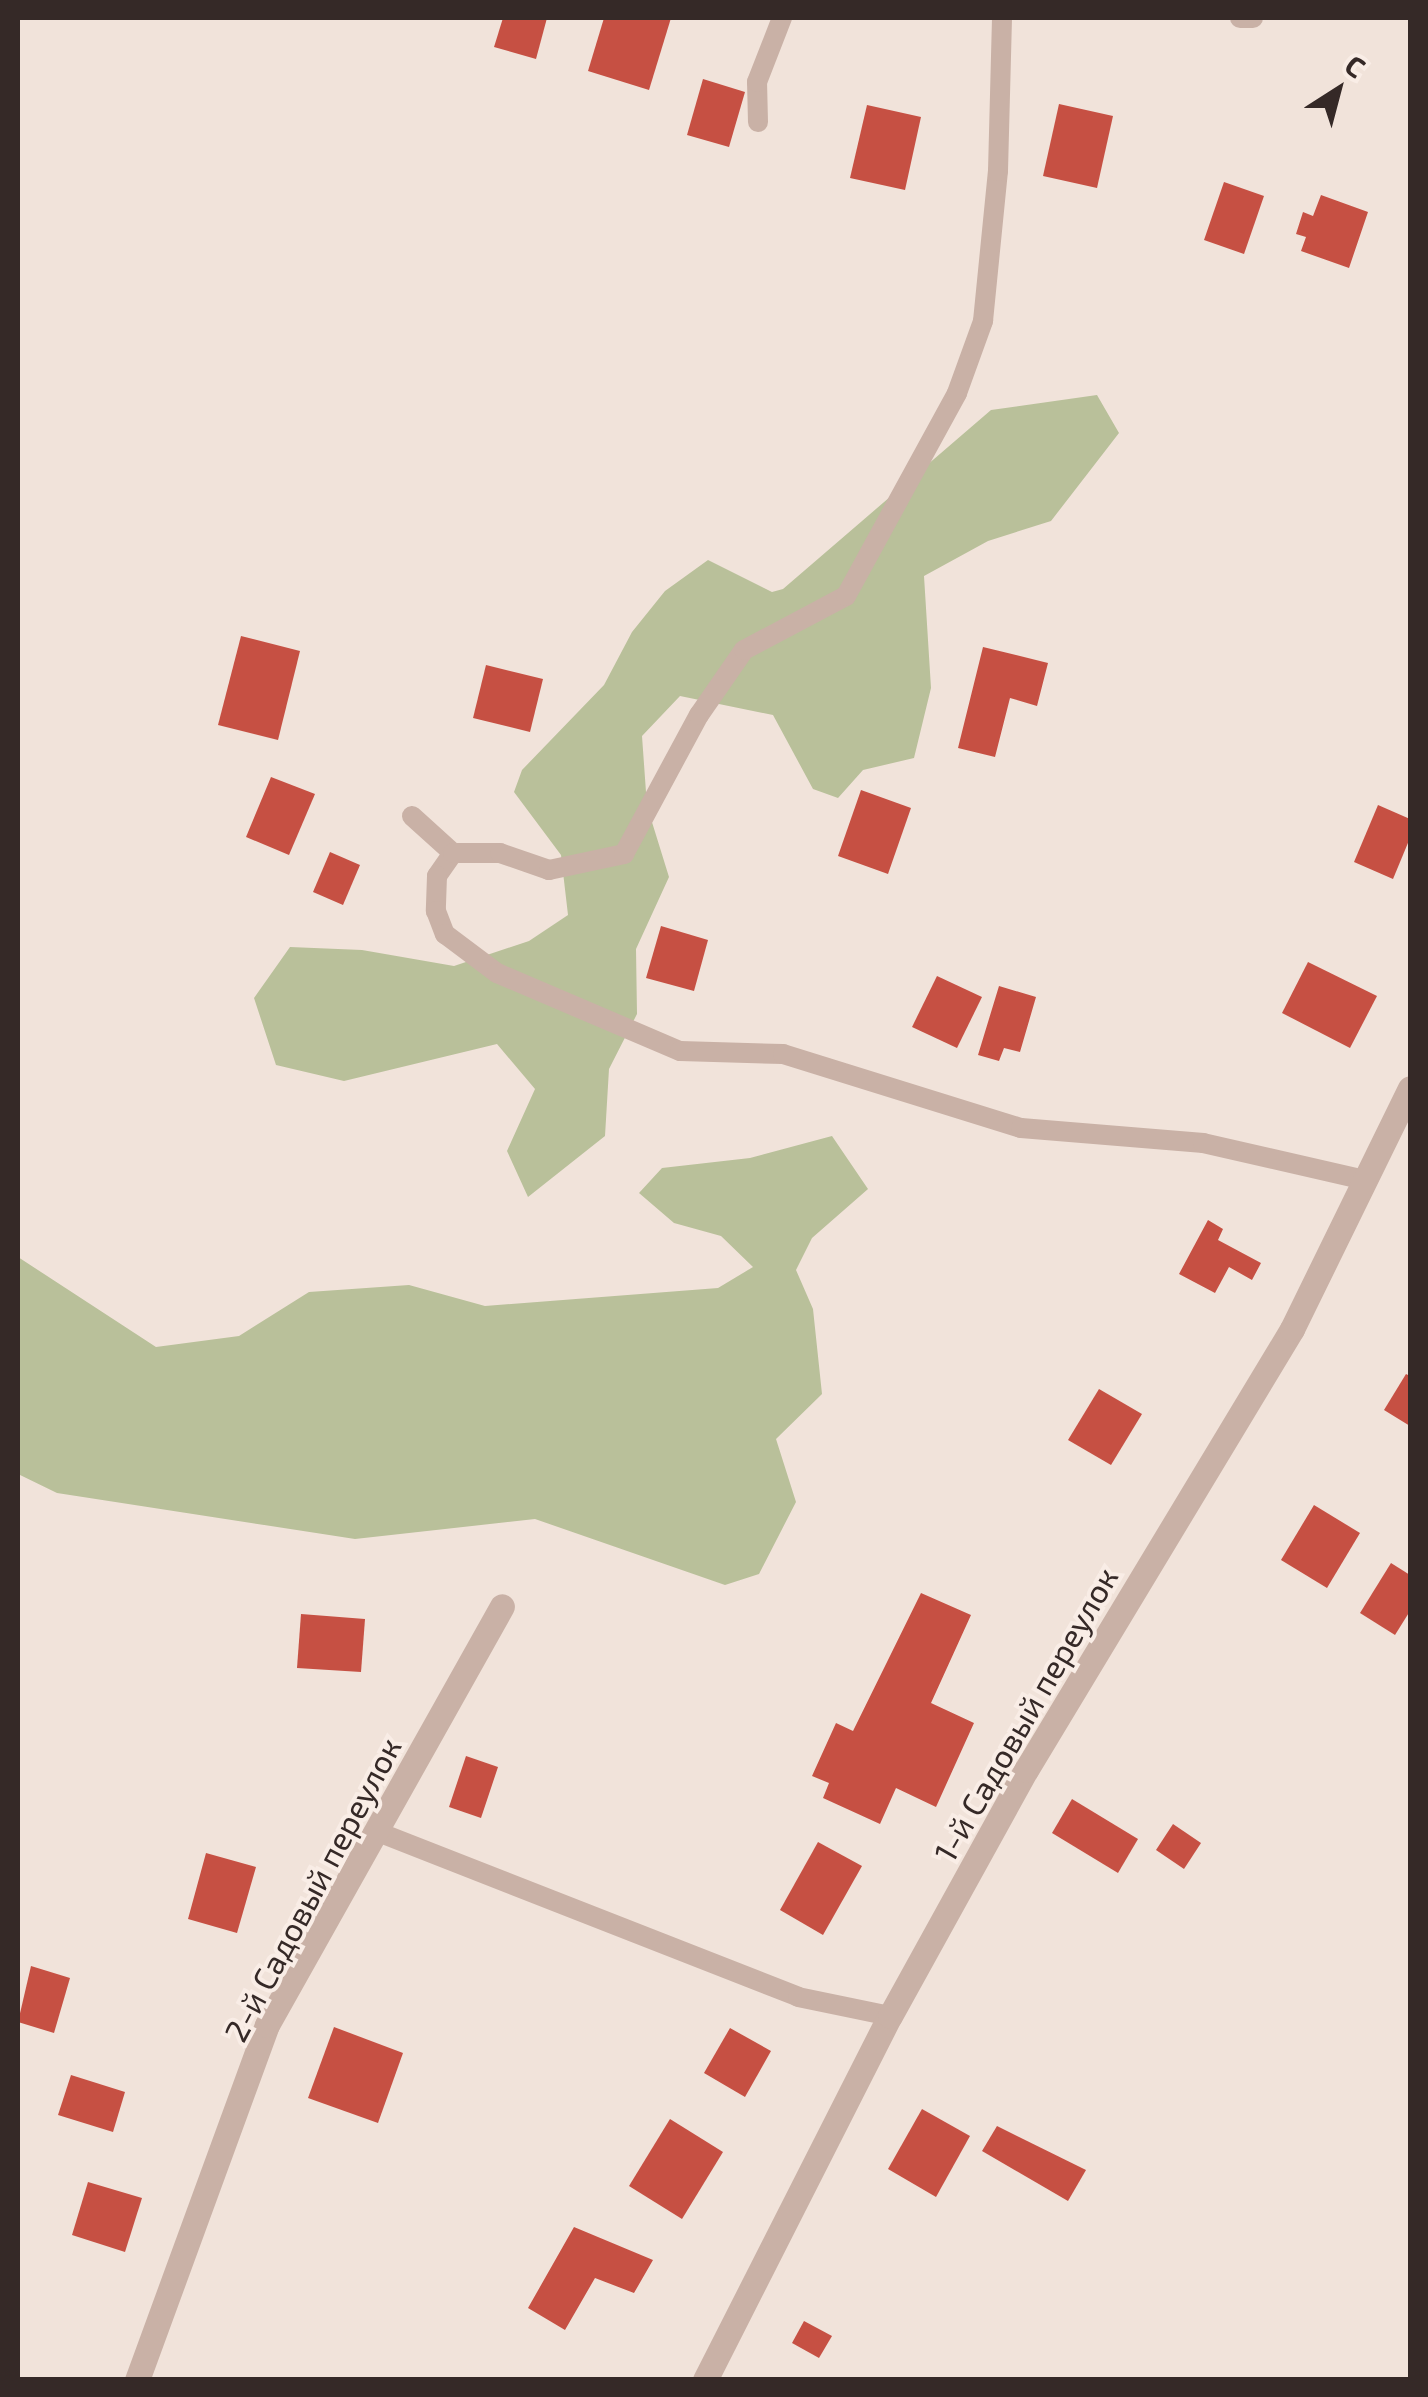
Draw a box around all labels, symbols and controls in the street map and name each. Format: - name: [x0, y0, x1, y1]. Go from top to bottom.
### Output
- north arrow: [1288, 40, 1388, 140]
- text: С: [1339, 47, 1372, 84]
- street label: 1-й Садовый переулок: [925, 1560, 1125, 1868]
- street label: 2-й Садовый переулок: [216, 1730, 408, 2048]

